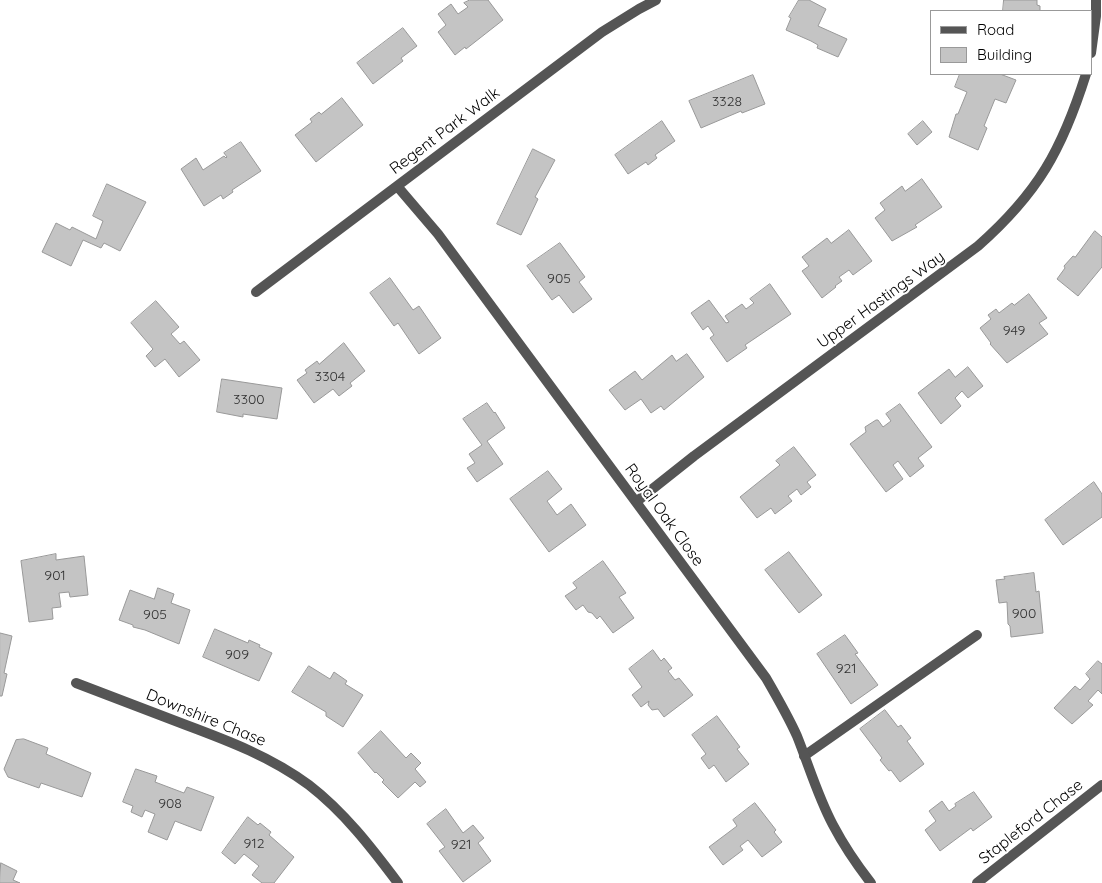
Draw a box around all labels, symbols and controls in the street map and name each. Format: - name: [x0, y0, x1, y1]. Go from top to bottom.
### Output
- legend: [930, 10, 1092, 75]
- text: Road: [977, 20, 1014, 39]
- text: Building: [977, 45, 1032, 64]
- street label: Regent Park Walk: [386, 83, 504, 179]
- house number: 3328: [712, 94, 742, 110]
- street label: Upper Hastings Way: [813, 247, 949, 353]
- house number: 905: [547, 271, 571, 287]
- house number: 949: [1003, 323, 1025, 339]
- house number: 3304: [315, 369, 345, 385]
- house number: 3300: [233, 392, 265, 408]
- street label: Royal Oak Close: [620, 460, 708, 570]
- house number: 901: [44, 568, 66, 584]
- house number: 900: [1012, 606, 1036, 622]
- house number: 905: [143, 607, 167, 623]
- house number: 909: [225, 647, 249, 663]
- house number: 921: [836, 661, 856, 677]
- street label: Downshire Chase: [143, 685, 269, 751]
- street label: Stapleford Chase: [975, 775, 1087, 869]
- house number: 908: [158, 796, 182, 812]
- house number: 912: [244, 836, 264, 852]
- house number: 921: [451, 837, 471, 853]

